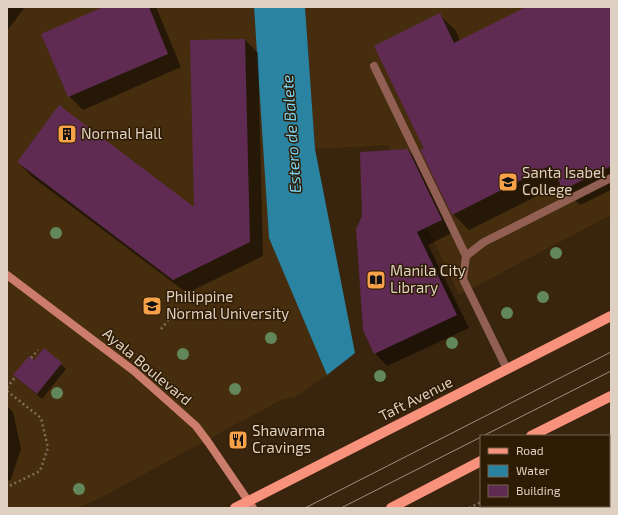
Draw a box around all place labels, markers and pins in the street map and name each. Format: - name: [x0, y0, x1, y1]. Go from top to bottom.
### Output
- building icon: Normal Hall: [56, 123, 78, 145]
- place label: Normal Hall: [81, 124, 163, 142]
- place label: Santa Isabel College: [522, 163, 606, 198]
- school or university icon: Santa Isabel College: [497, 171, 519, 193]
- place label: Manila City Library: [390, 261, 466, 296]
- library icon: Manila City Library: [365, 269, 387, 291]
- place label: Philippine Normal University: [166, 287, 289, 322]
- school or university icon: Philippine Normal University: [141, 295, 163, 317]
- place label: Shawarma Cravings: [252, 421, 325, 456]
- restaurant icon: Shawarma Cravings: [227, 429, 249, 451]

